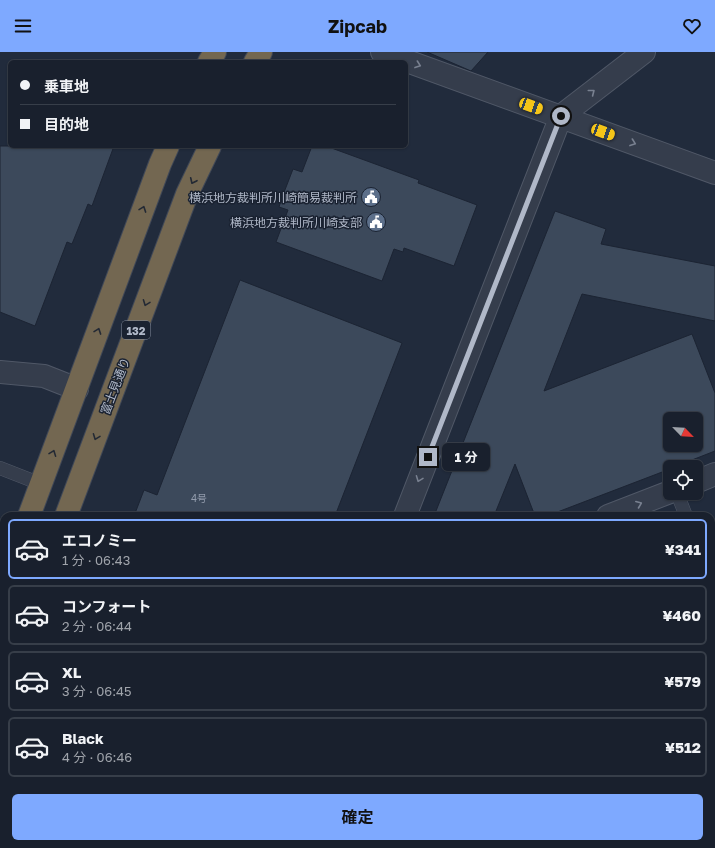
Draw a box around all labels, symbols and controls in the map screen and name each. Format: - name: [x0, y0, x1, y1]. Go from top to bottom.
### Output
- icon: menu: [12, 15, 34, 37]
- text: Zipcab: [328, 15, 387, 37]
- icon: heart: [681, 15, 703, 37]
- one-way arrow: [415, 61, 422, 69]
- text: 乗車地: [44, 77, 89, 95]
- one-way arrow: [587, 90, 594, 97]
- car: [518, 96, 544, 116]
- route start: [552, 107, 570, 125]
- text: 目的地: [44, 115, 89, 133]
- car: [590, 122, 616, 142]
- one-way arrow: [629, 138, 636, 146]
- one-way arrow: [190, 177, 198, 185]
- public building icon: 横浜地方裁判所川崎簡易裁判所: [360, 186, 382, 208]
- place label: 横浜地方裁判所川崎簡易裁判所: [189, 190, 357, 205]
- one-way arrow: [138, 206, 147, 213]
- public building icon: 横浜地方裁判所川崎支部: [365, 211, 387, 233]
- place label: 横浜地方裁判所川崎支部: [230, 215, 362, 230]
- one-way arrow: [143, 299, 151, 306]
- road number: 132: [122, 321, 150, 339]
- one-way arrow: [94, 328, 102, 335]
- street label: 富士見通り: [97, 355, 133, 417]
- north arrow: [663, 412, 703, 452]
- map controls: [663, 412, 703, 500]
- one-way arrow: [92, 434, 100, 441]
- callout: 1 分: [442, 443, 490, 471]
- route end: [419, 448, 437, 466]
- text: 1 分: [455, 449, 477, 465]
- one-way arrow: [48, 450, 56, 457]
- button: locate: [663, 460, 703, 500]
- one-way arrow: [416, 475, 424, 482]
- house number: 4号: [191, 492, 207, 504]
- one-way arrow: [636, 500, 643, 508]
- icon: car: [14, 531, 50, 567]
- text: エコノミー: [62, 531, 137, 549]
- text: ¥341: [665, 540, 701, 558]
- text: 1 分 · 06:43: [62, 552, 130, 568]
- icon: car: [14, 597, 50, 633]
- text: コンフォート: [62, 597, 152, 615]
- text: ¥460: [662, 606, 701, 624]
- text: 2 分 · 06:44: [62, 618, 132, 634]
- icon: car: [14, 663, 50, 699]
- text: XL: [62, 663, 81, 681]
- text: ¥579: [664, 672, 701, 690]
- text: 3 分 · 06:45: [62, 683, 132, 699]
- icon: car: [14, 729, 50, 765]
- text: Black: [62, 729, 104, 747]
- text: ¥512: [665, 738, 701, 756]
- text: 4 分 · 06:46: [62, 749, 132, 765]
- button: 確定: [12, 794, 703, 840]

